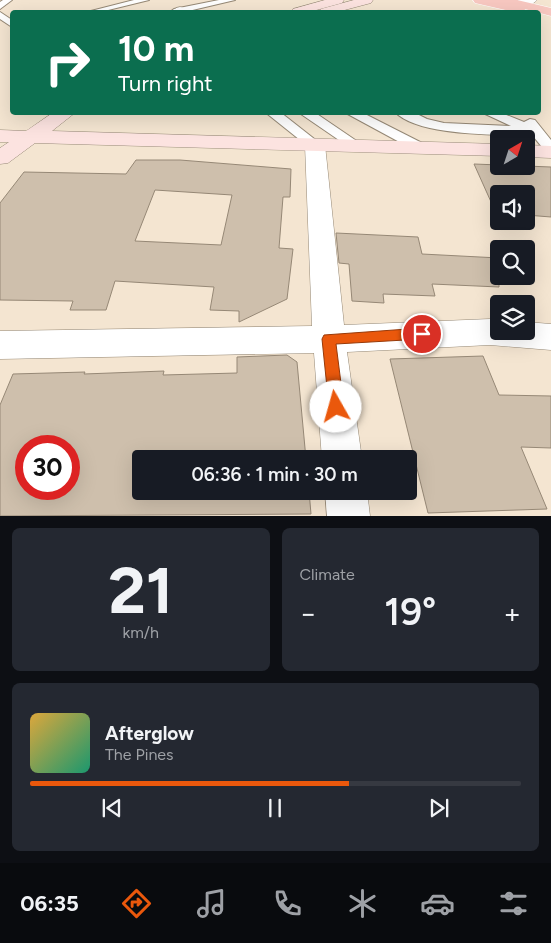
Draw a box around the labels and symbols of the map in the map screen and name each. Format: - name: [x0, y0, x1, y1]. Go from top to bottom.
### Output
- north arrow: [490, 130, 535, 175]
- pin: [401, 313, 443, 355]
- position arrow: [309, 380, 361, 432]
- speed limit sign: 30: [15, 435, 80, 500]

